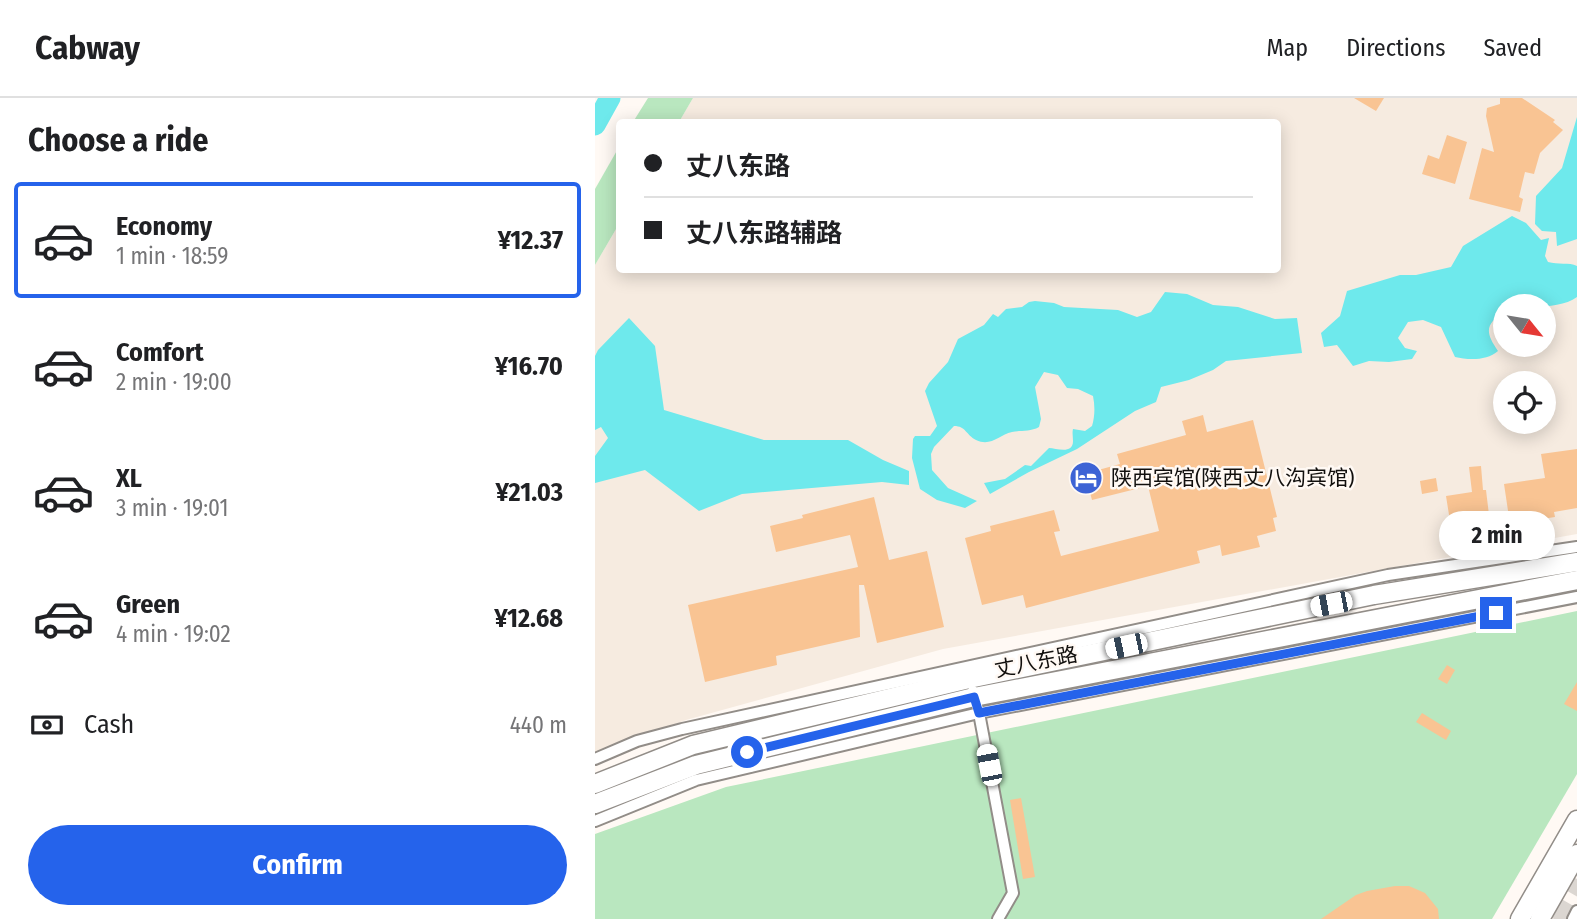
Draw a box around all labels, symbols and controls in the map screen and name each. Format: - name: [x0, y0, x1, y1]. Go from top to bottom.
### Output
- text: Cabway: [35, 28, 140, 68]
- text: Map: [1267, 34, 1308, 62]
- text: Directions: [1346, 34, 1445, 62]
- text: Saved: [1483, 34, 1542, 62]
- text: Choose a ride: [28, 121, 209, 159]
- text: 丈八东路: [686, 151, 790, 182]
- icon: car: [32, 209, 95, 272]
- text: Economy: [116, 211, 212, 242]
- text: 丈八东路辅路: [686, 218, 842, 249]
- text: ¥12.37: [498, 225, 563, 256]
- text: 1 min · 18:59: [116, 242, 229, 270]
- north arrow: [1493, 294, 1556, 357]
- map controls: [1493, 294, 1556, 434]
- icon: car: [32, 335, 95, 398]
- text: Comfort: [116, 337, 204, 368]
- text: ¥16.70: [495, 351, 563, 382]
- text: 2 min · 19:00: [116, 368, 232, 396]
- button: locate: [1493, 371, 1556, 434]
- hotel icon: 陕西宾馆(陕西丈八沟宾馆): [1067, 459, 1105, 497]
- icon: car: [32, 461, 95, 524]
- text: XL: [116, 463, 142, 494]
- place label: 陕西宾馆(陕西丈八沟宾馆): [1111, 465, 1354, 491]
- text: ¥21.03: [496, 477, 563, 508]
- text: 3 min · 19:01: [116, 494, 228, 522]
- callout: 2 min: [1438, 512, 1554, 560]
- text: 2 min: [1472, 521, 1523, 549]
- icon: car: [32, 587, 95, 650]
- text: Green: [116, 589, 180, 620]
- car: [1309, 590, 1354, 618]
- route end: [1480, 597, 1512, 629]
- text: ¥12.68: [494, 603, 563, 634]
- text: 4 min · 19:02: [116, 620, 231, 648]
- car: [1104, 631, 1149, 661]
- street label: 丈八东路: [992, 641, 1080, 683]
- icon: cash: [28, 706, 66, 744]
- text: Cash: [84, 709, 134, 740]
- text: 440 m: [510, 711, 567, 739]
- route start: [731, 736, 763, 768]
- car: [975, 742, 1004, 788]
- button: Confirm: [28, 825, 567, 905]

